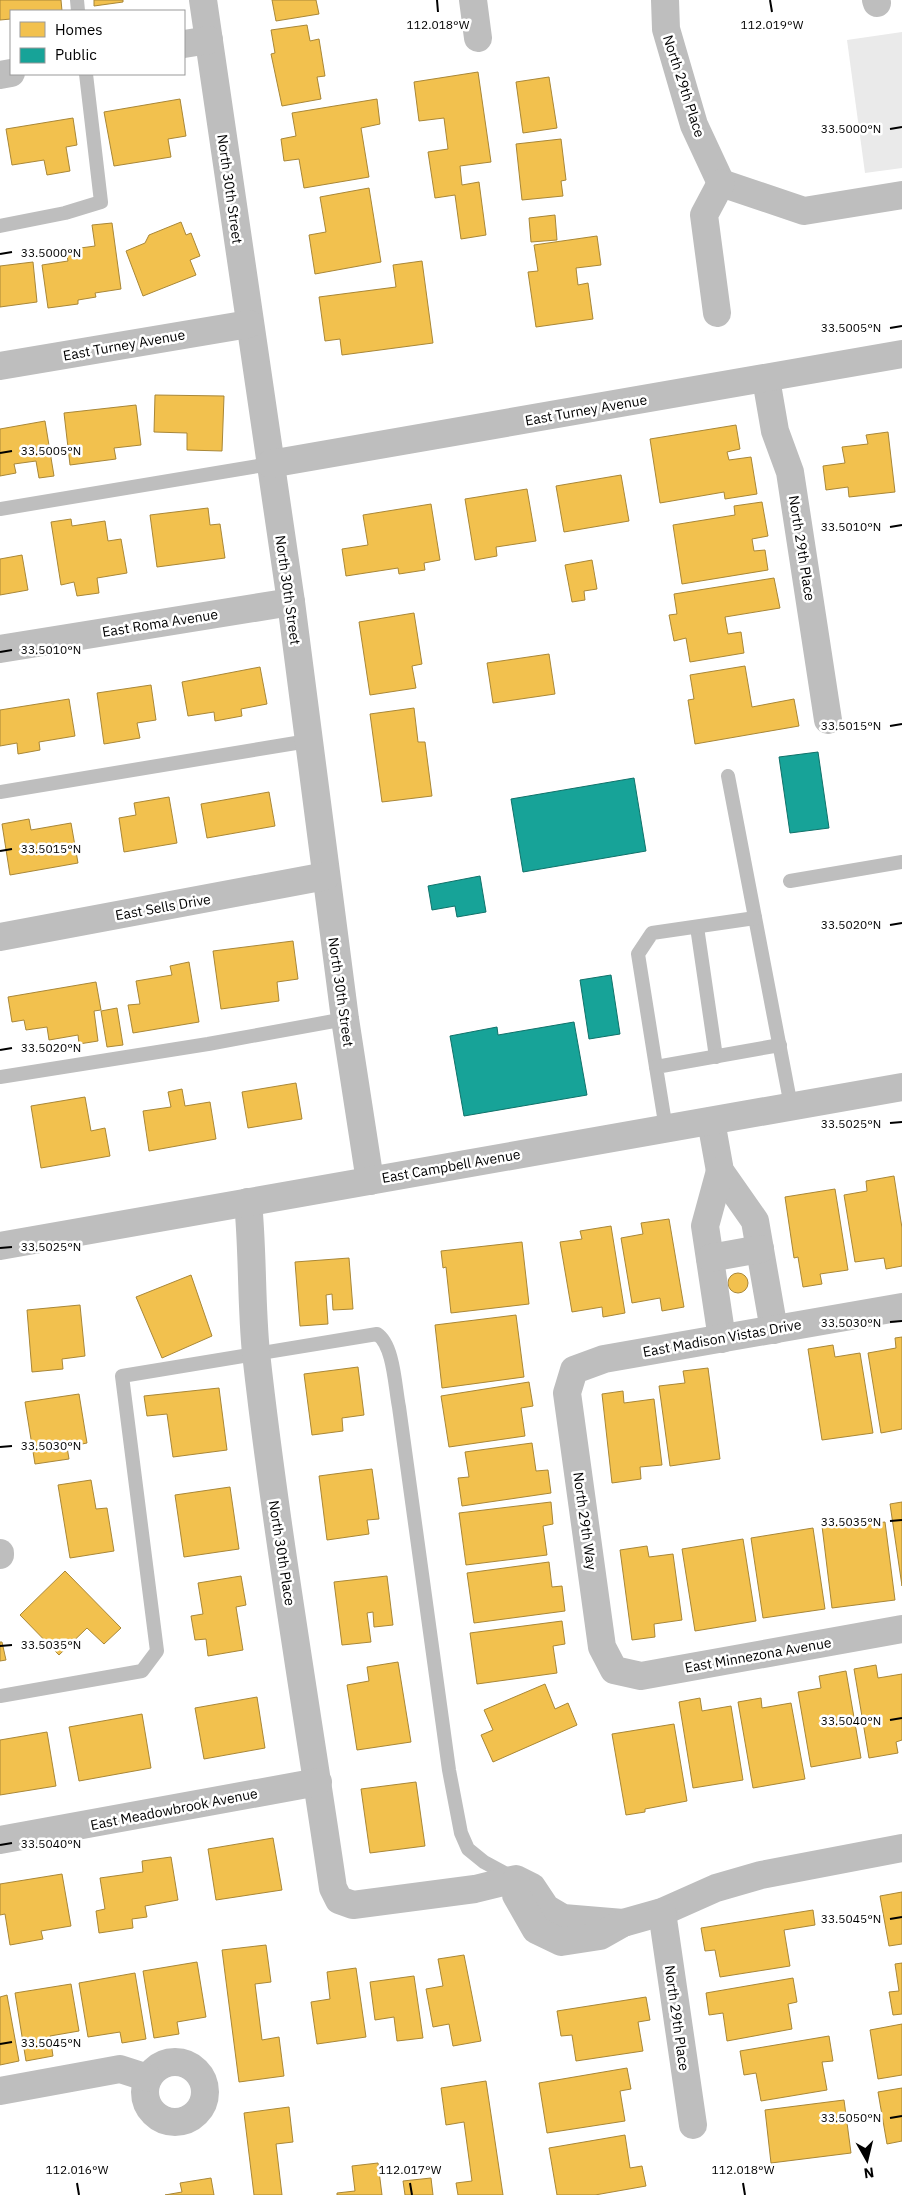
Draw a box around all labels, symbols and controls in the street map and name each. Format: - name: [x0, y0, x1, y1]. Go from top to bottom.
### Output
- legend: [10, 10, 185, 75]
- text: 112.018°W: [407, 17, 470, 32]
- text: 112.019°W: [741, 17, 804, 32]
- text: Homes: [55, 20, 103, 39]
- street label: North 29th Place: [659, 33, 709, 140]
- text: Public: [55, 45, 97, 64]
- text: 33.5000°N: [821, 121, 881, 136]
- street label: North 30th Street: [213, 133, 247, 245]
- text: 33.5000°N: [21, 245, 81, 260]
- text: 33.5005°N: [821, 320, 881, 335]
- street label: East Turney Avenue: [62, 325, 187, 365]
- street label: East Turney Avenue: [524, 390, 649, 430]
- text: 33.5005°N: [21, 443, 81, 458]
- street label: North 29th Place: [785, 494, 819, 602]
- text: 33.5010°N: [821, 519, 881, 534]
- street label: North 30th Street: [271, 534, 305, 646]
- street label: East Roma Avenue: [101, 605, 219, 641]
- text: 33.5010°N: [21, 642, 81, 657]
- text: 33.5015°N: [821, 718, 881, 733]
- text: 33.5015°N: [21, 841, 81, 856]
- street label: East Sells Drive: [114, 890, 212, 924]
- text: 33.5020°N: [821, 917, 881, 932]
- street label: North 30th Street: [324, 936, 358, 1048]
- text: 33.5020°N: [21, 1040, 81, 1055]
- text: 33.5025°N: [821, 1116, 881, 1131]
- street label: East Campbell Avenue: [380, 1145, 522, 1187]
- text: 33.5025°N: [21, 1239, 81, 1254]
- street label: East Madison Vistas Drive: [641, 1315, 803, 1361]
- text: 33.5030°N: [821, 1315, 881, 1330]
- text: 33.5030°N: [21, 1438, 81, 1453]
- street label: North 29th Way: [569, 1471, 601, 1571]
- street label: North 30th Place: [265, 1499, 299, 1607]
- text: 33.5035°N: [821, 1514, 881, 1529]
- street label: East Minnezona Avenue: [683, 1633, 833, 1677]
- text: 33.5035°N: [21, 1637, 81, 1652]
- text: 33.5040°N: [821, 1713, 881, 1728]
- street label: East Meadowbrook Avenue: [89, 1784, 259, 1834]
- text: 33.5040°N: [21, 1836, 81, 1851]
- text: 33.5045°N: [821, 1911, 881, 1926]
- street label: North 29th Place: [661, 1964, 693, 2072]
- text: 33.5045°N: [21, 2035, 81, 2050]
- text: 33.5050°N: [821, 2110, 881, 2125]
- north arrow: [842, 2135, 892, 2185]
- text: 112.016°W: [46, 2162, 109, 2177]
- text: 112.017°W: [379, 2162, 442, 2177]
- text: 112.018°W: [712, 2162, 775, 2177]
- text: N: [863, 2163, 875, 2182]

